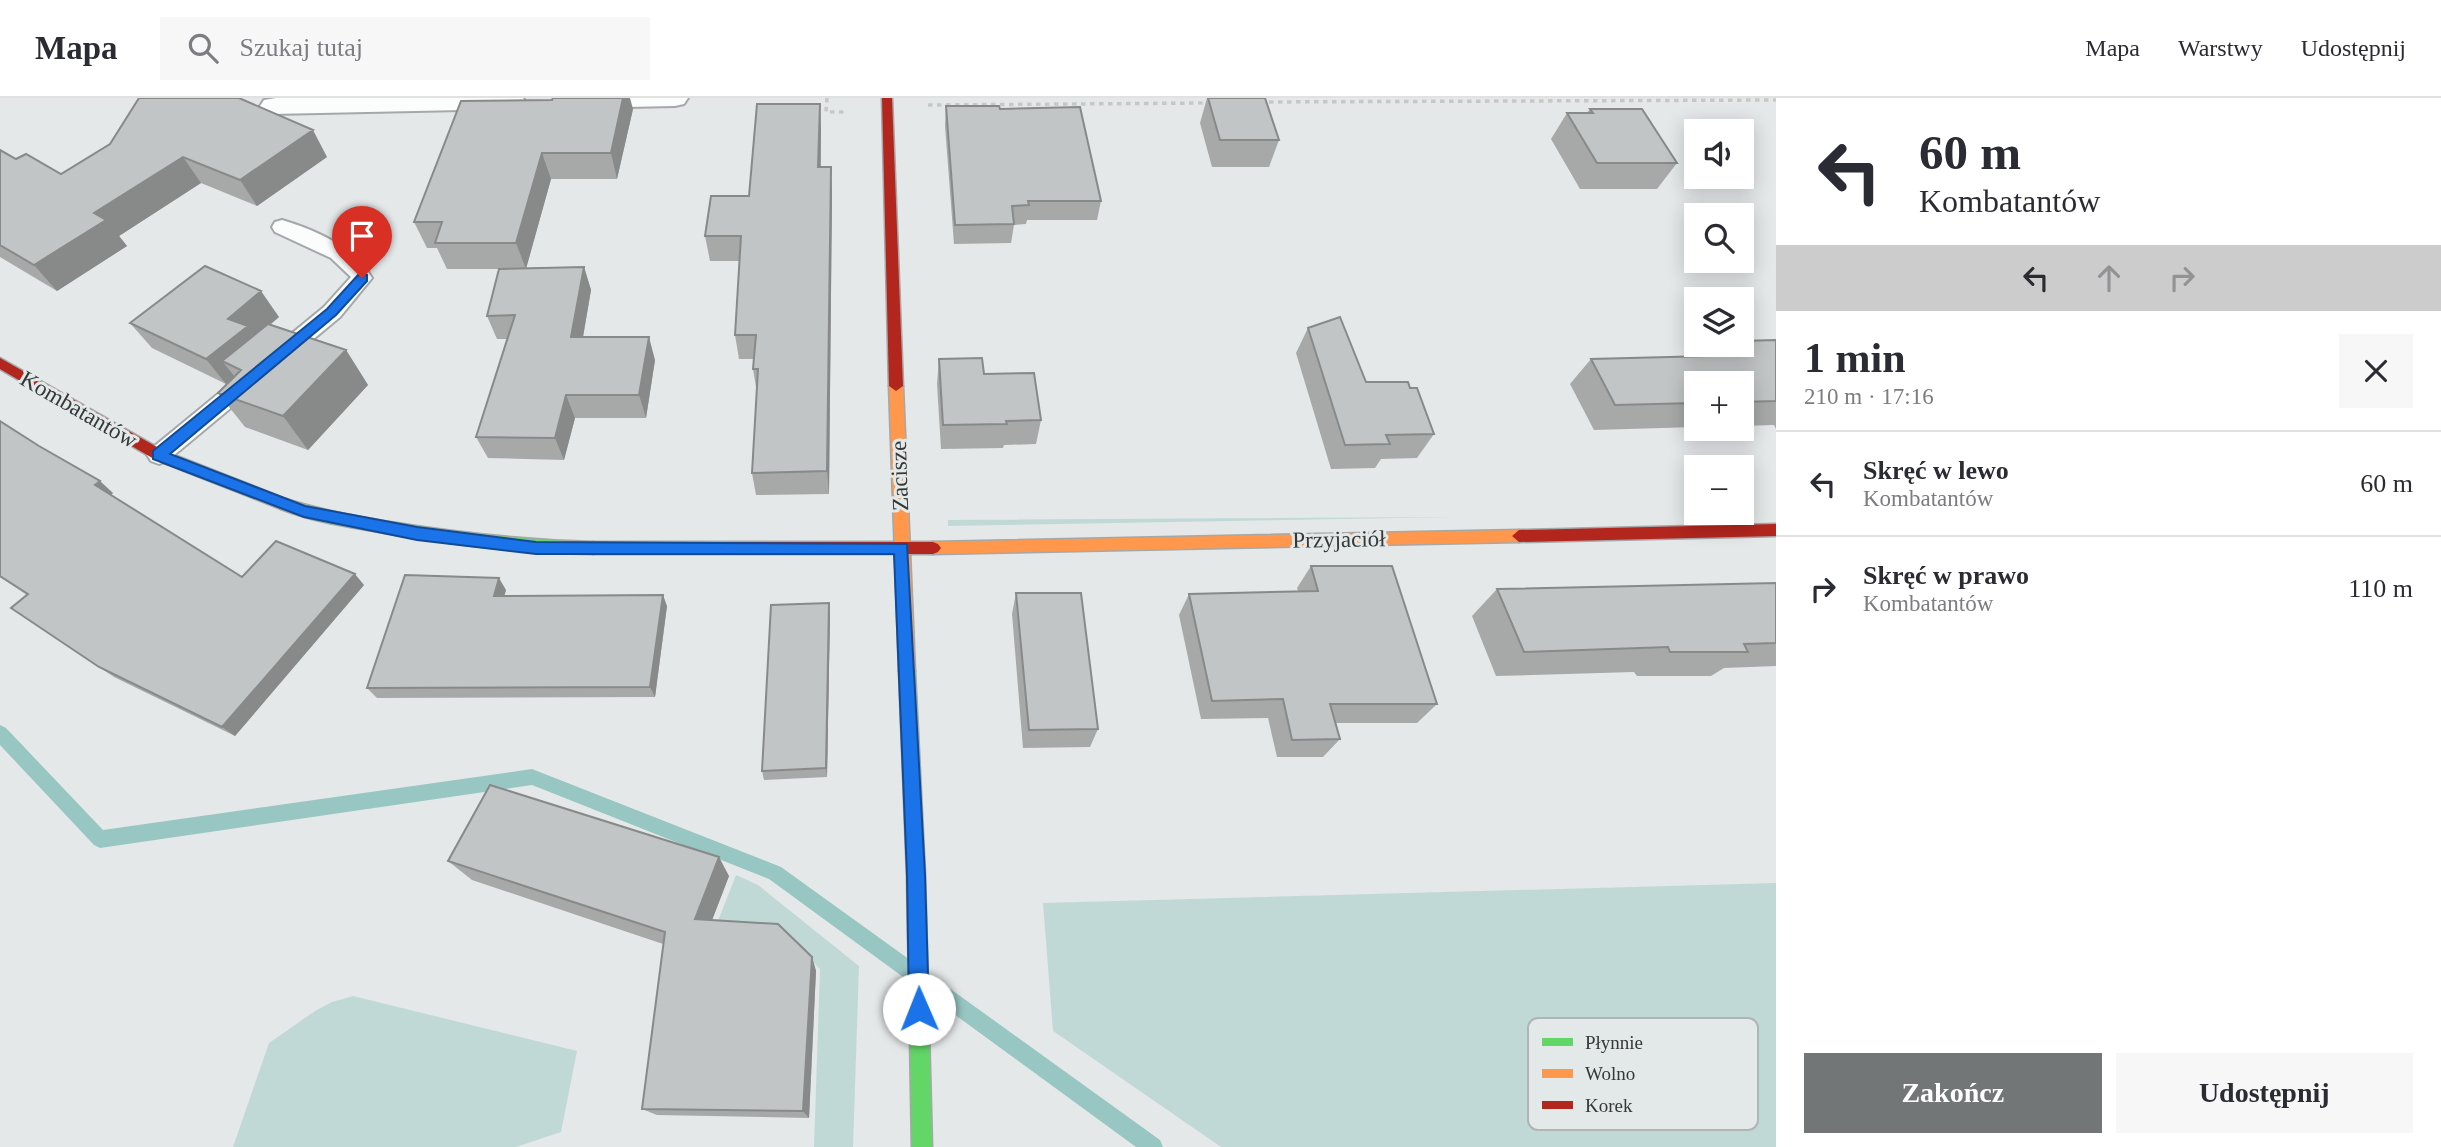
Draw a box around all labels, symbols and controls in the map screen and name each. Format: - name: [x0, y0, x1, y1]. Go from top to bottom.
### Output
- search box: [160, 17, 650, 80]
- icon: search: [184, 29, 222, 67]
- text: Mapa: [35, 30, 118, 66]
- text: Szukaj tutaj: [240, 33, 363, 62]
- text: Mapa: [2085, 35, 2140, 61]
- text: Warstwy: [2178, 35, 2263, 61]
- text: Udostępnij: [2301, 35, 2406, 61]
- map controls: [1684, 119, 1754, 525]
- button: sound: [1684, 119, 1754, 189]
- text: 60 m: [1919, 125, 2021, 180]
- icon: left: [1804, 126, 1895, 217]
- text: Kombatantów: [1919, 183, 2100, 219]
- button: search: [1684, 203, 1754, 273]
- pin: [332, 206, 392, 278]
- icon: arrive: [343, 217, 381, 255]
- icon: left: [2017, 259, 2055, 297]
- icon: ahead: [2090, 259, 2128, 297]
- icon: right: [2163, 259, 2201, 297]
- button: layers: [1684, 287, 1754, 357]
- button: close: [2339, 334, 2413, 408]
- text: 1 min: [1804, 335, 1906, 381]
- street label: Kombatantów: [16, 366, 142, 453]
- button: +: [1684, 371, 1754, 441]
- text: 210 m · 17:16: [1804, 384, 1934, 409]
- street label: Zacisze: [886, 440, 913, 512]
- button: −: [1684, 455, 1754, 525]
- text: Skręć w lewo: [1863, 456, 2009, 485]
- icon: left: [1804, 465, 1842, 503]
- text: 60 m: [2360, 469, 2413, 498]
- text: Kombatantów: [1863, 486, 1993, 511]
- street label: Przyjaciół: [1292, 526, 1386, 553]
- text: Skręć w prawo: [1863, 561, 2029, 590]
- icon: right: [1804, 570, 1842, 608]
- text: 110 m: [2348, 574, 2413, 603]
- text: Kombatantów: [1863, 591, 1993, 616]
- position arrow: [882, 972, 956, 1046]
- legend: [1528, 1018, 1758, 1130]
- text: Płynnie: [1585, 1032, 1643, 1053]
- button: Zakończ: [1804, 1053, 2102, 1133]
- button: Udostępnij: [2116, 1053, 2413, 1133]
- text: Wolno: [1585, 1063, 1635, 1084]
- text: Korek: [1585, 1095, 1633, 1116]

